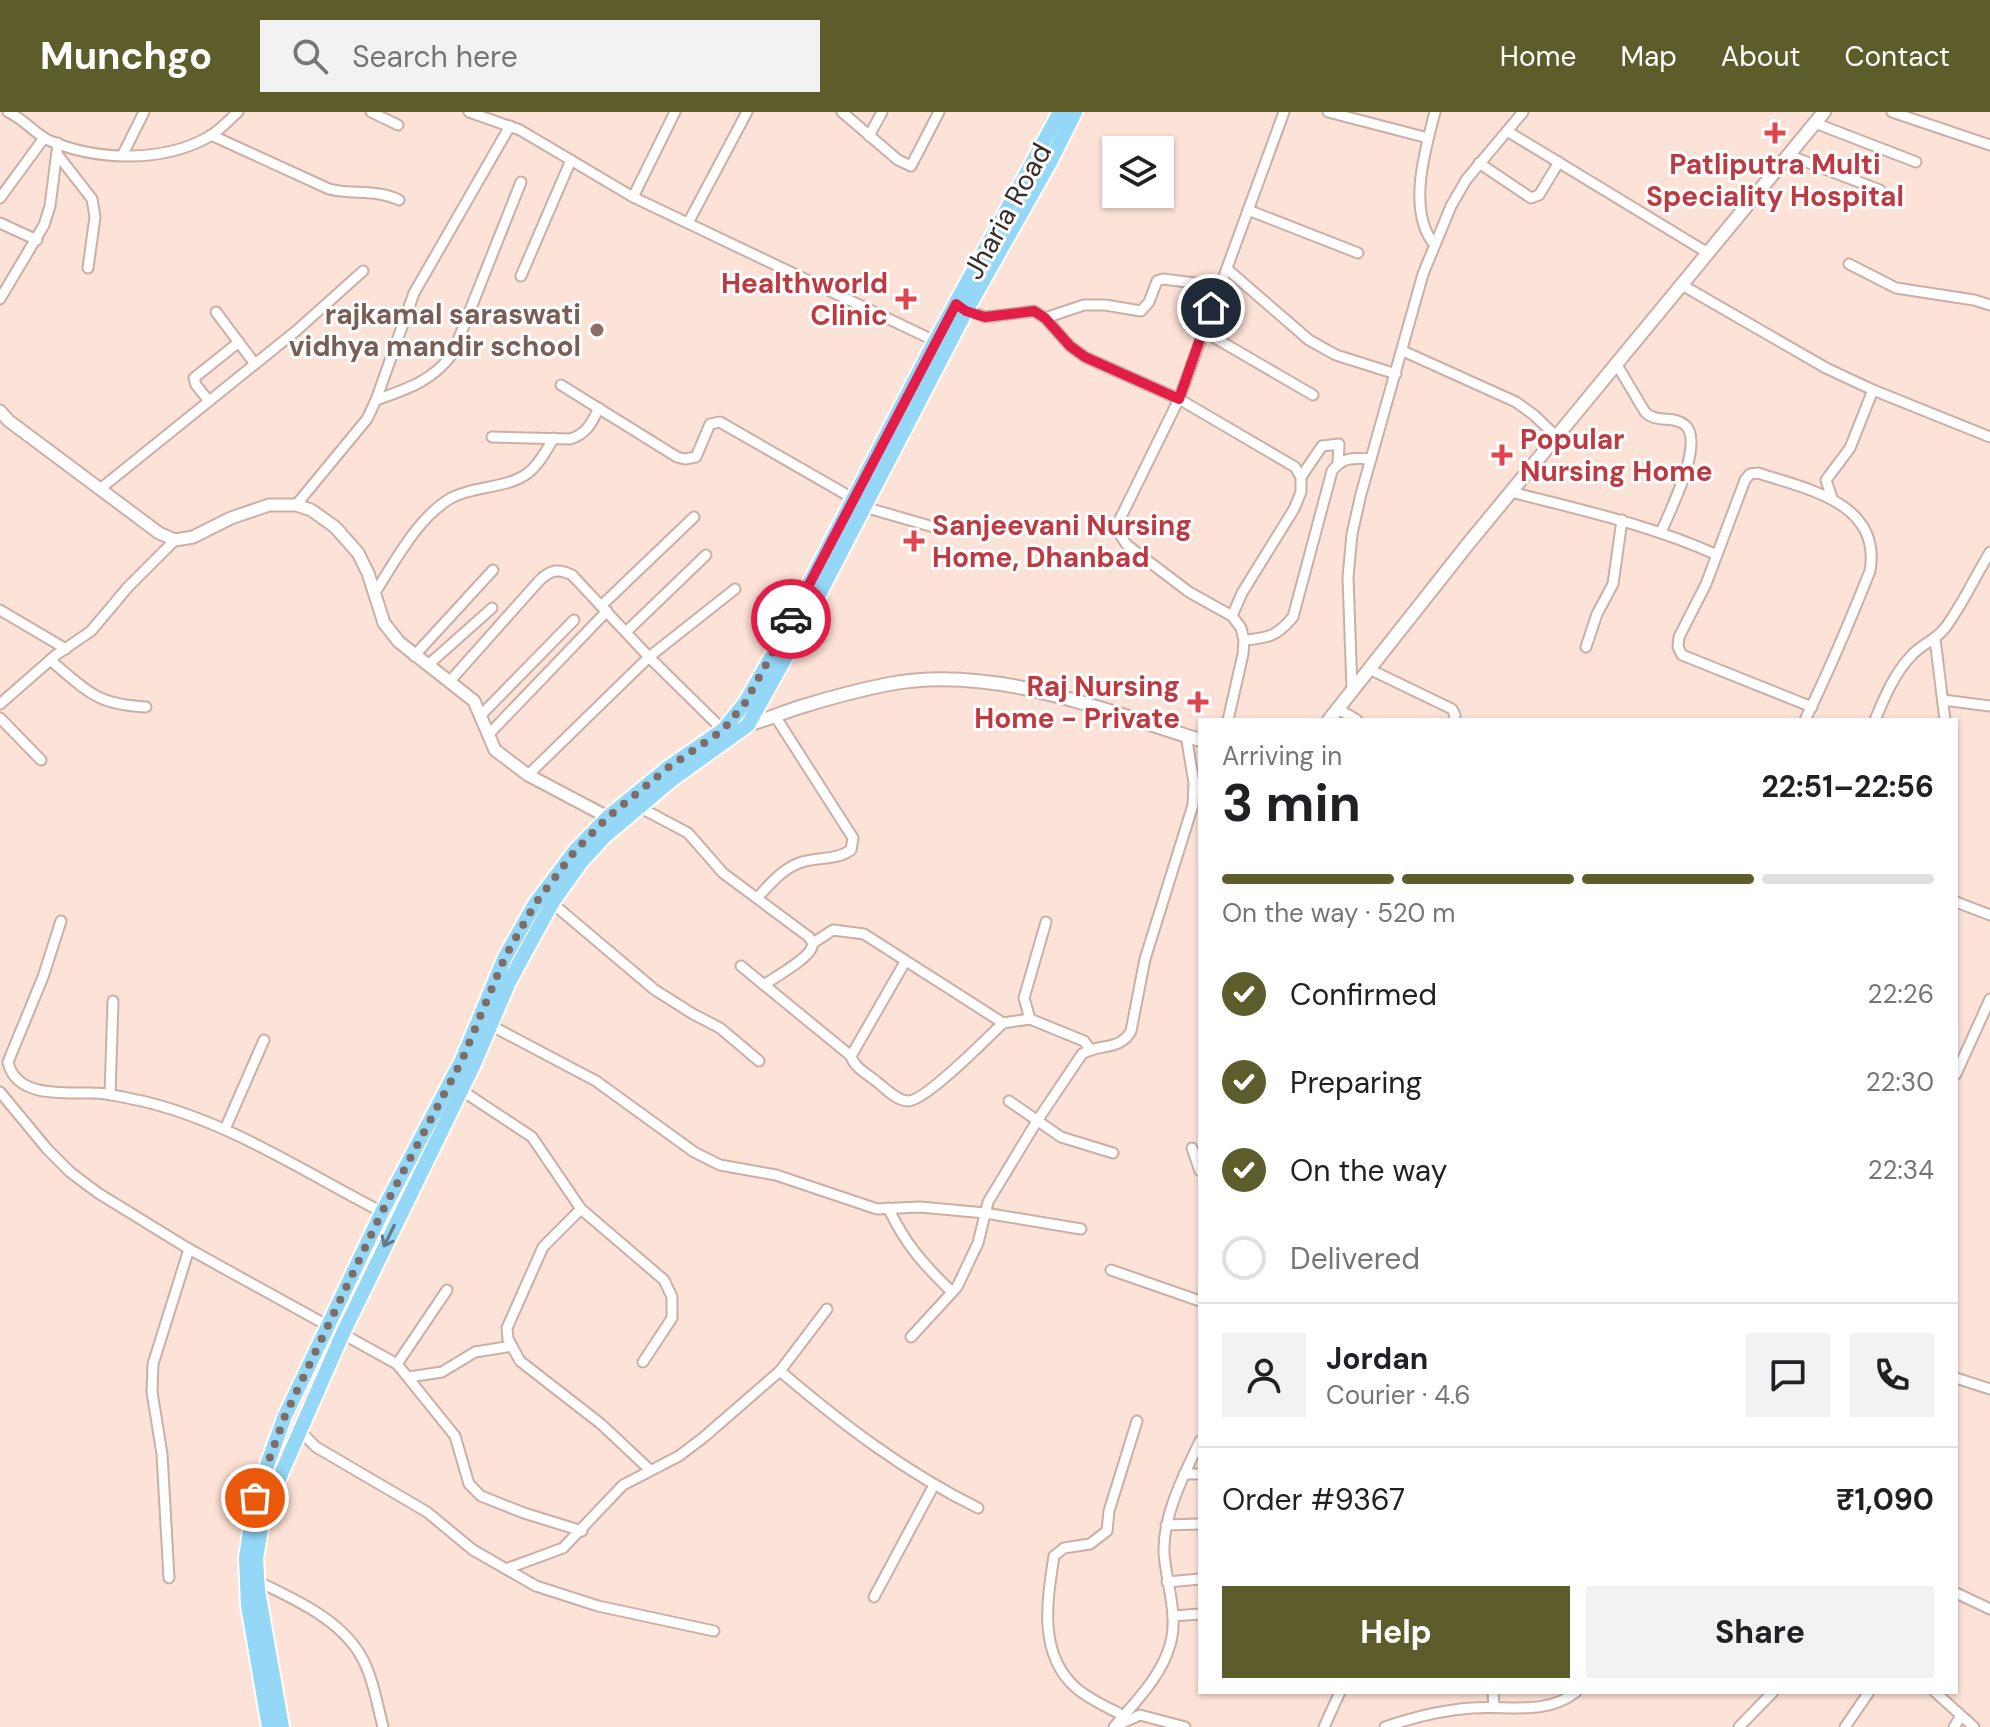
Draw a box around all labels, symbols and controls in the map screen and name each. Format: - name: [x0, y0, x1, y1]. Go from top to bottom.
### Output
- search box: [260, 20, 820, 92]
- text: Munchgo: [40, 31, 212, 81]
- icon: search: [288, 34, 332, 78]
- text: Search here: [352, 37, 518, 76]
- text: Home: [1500, 38, 1576, 75]
- text: Map: [1620, 38, 1677, 75]
- text: About: [1721, 38, 1800, 75]
- text: Contact: [1844, 38, 1950, 75]
- marker: Patliputra Multi Speciality Hospital: [1764, 122, 1786, 144]
- map controls: [1102, 136, 1174, 208]
- button: layers: [1102, 136, 1174, 208]
- street label: Jharia Road: [955, 137, 1060, 286]
- place label: Patliputra Multi Speciality Hospital: [1646, 146, 1904, 215]
- place label: Healthworld Clinic: [721, 265, 888, 334]
- pin: [1177, 274, 1245, 342]
- icon: home: [1189, 286, 1233, 330]
- marker: Healthworld Clinic: [895, 288, 917, 310]
- place label: rajkamal saraswati vidhya mandir school: [289, 296, 581, 365]
- marker: rajkamal saraswati vidhya mandir school: [588, 321, 606, 339]
- place label: Popular Nursing Home: [1520, 421, 1713, 490]
- marker: Popular Nursing Home: [1491, 444, 1513, 466]
- place label: Sanjeevani Nursing Home, Dhanbad: [932, 507, 1192, 576]
- marker: Sanjeevani Nursing Home, Dhanbad: [903, 530, 925, 552]
- courier: [751, 579, 831, 659]
- icon: car: [769, 597, 813, 641]
- place label: Raj Nursing Home - Private: [974, 668, 1180, 737]
- marker: Raj Nursing Home - Private: [1187, 691, 1209, 713]
- text: Arriving in: [1222, 739, 1342, 773]
- text: 22:51–22:56: [1761, 767, 1934, 806]
- text: 3 min: [1222, 769, 1361, 837]
- text: On the way · 520 m: [1222, 896, 1455, 930]
- icon: check: [1222, 972, 1266, 1016]
- text: Confirmed: [1290, 975, 1437, 1014]
- text: 22:26: [1867, 977, 1934, 1011]
- icon: check: [1222, 1060, 1266, 1104]
- text: Preparing: [1290, 1063, 1422, 1102]
- text: 22:30: [1866, 1065, 1934, 1099]
- icon: check: [1222, 1148, 1266, 1192]
- text: On the way: [1290, 1151, 1447, 1190]
- text: 22:34: [1868, 1153, 1934, 1187]
- one-way arrow: [381, 1224, 396, 1248]
- text: Delivered: [1290, 1239, 1420, 1278]
- button: person: [1222, 1333, 1306, 1417]
- button: chat: [1746, 1333, 1830, 1417]
- button: phone: [1850, 1333, 1934, 1417]
- text: Jordan: [1326, 1339, 1428, 1378]
- text: Courier · 4.6: [1326, 1378, 1471, 1412]
- pin: [221, 1464, 289, 1532]
- icon: bag: [233, 1476, 277, 1520]
- text: Order #9367: [1222, 1480, 1405, 1519]
- text: ₹1,090: [1836, 1480, 1934, 1519]
- button: Help: [1222, 1586, 1570, 1678]
- button: Share: [1586, 1586, 1934, 1678]

